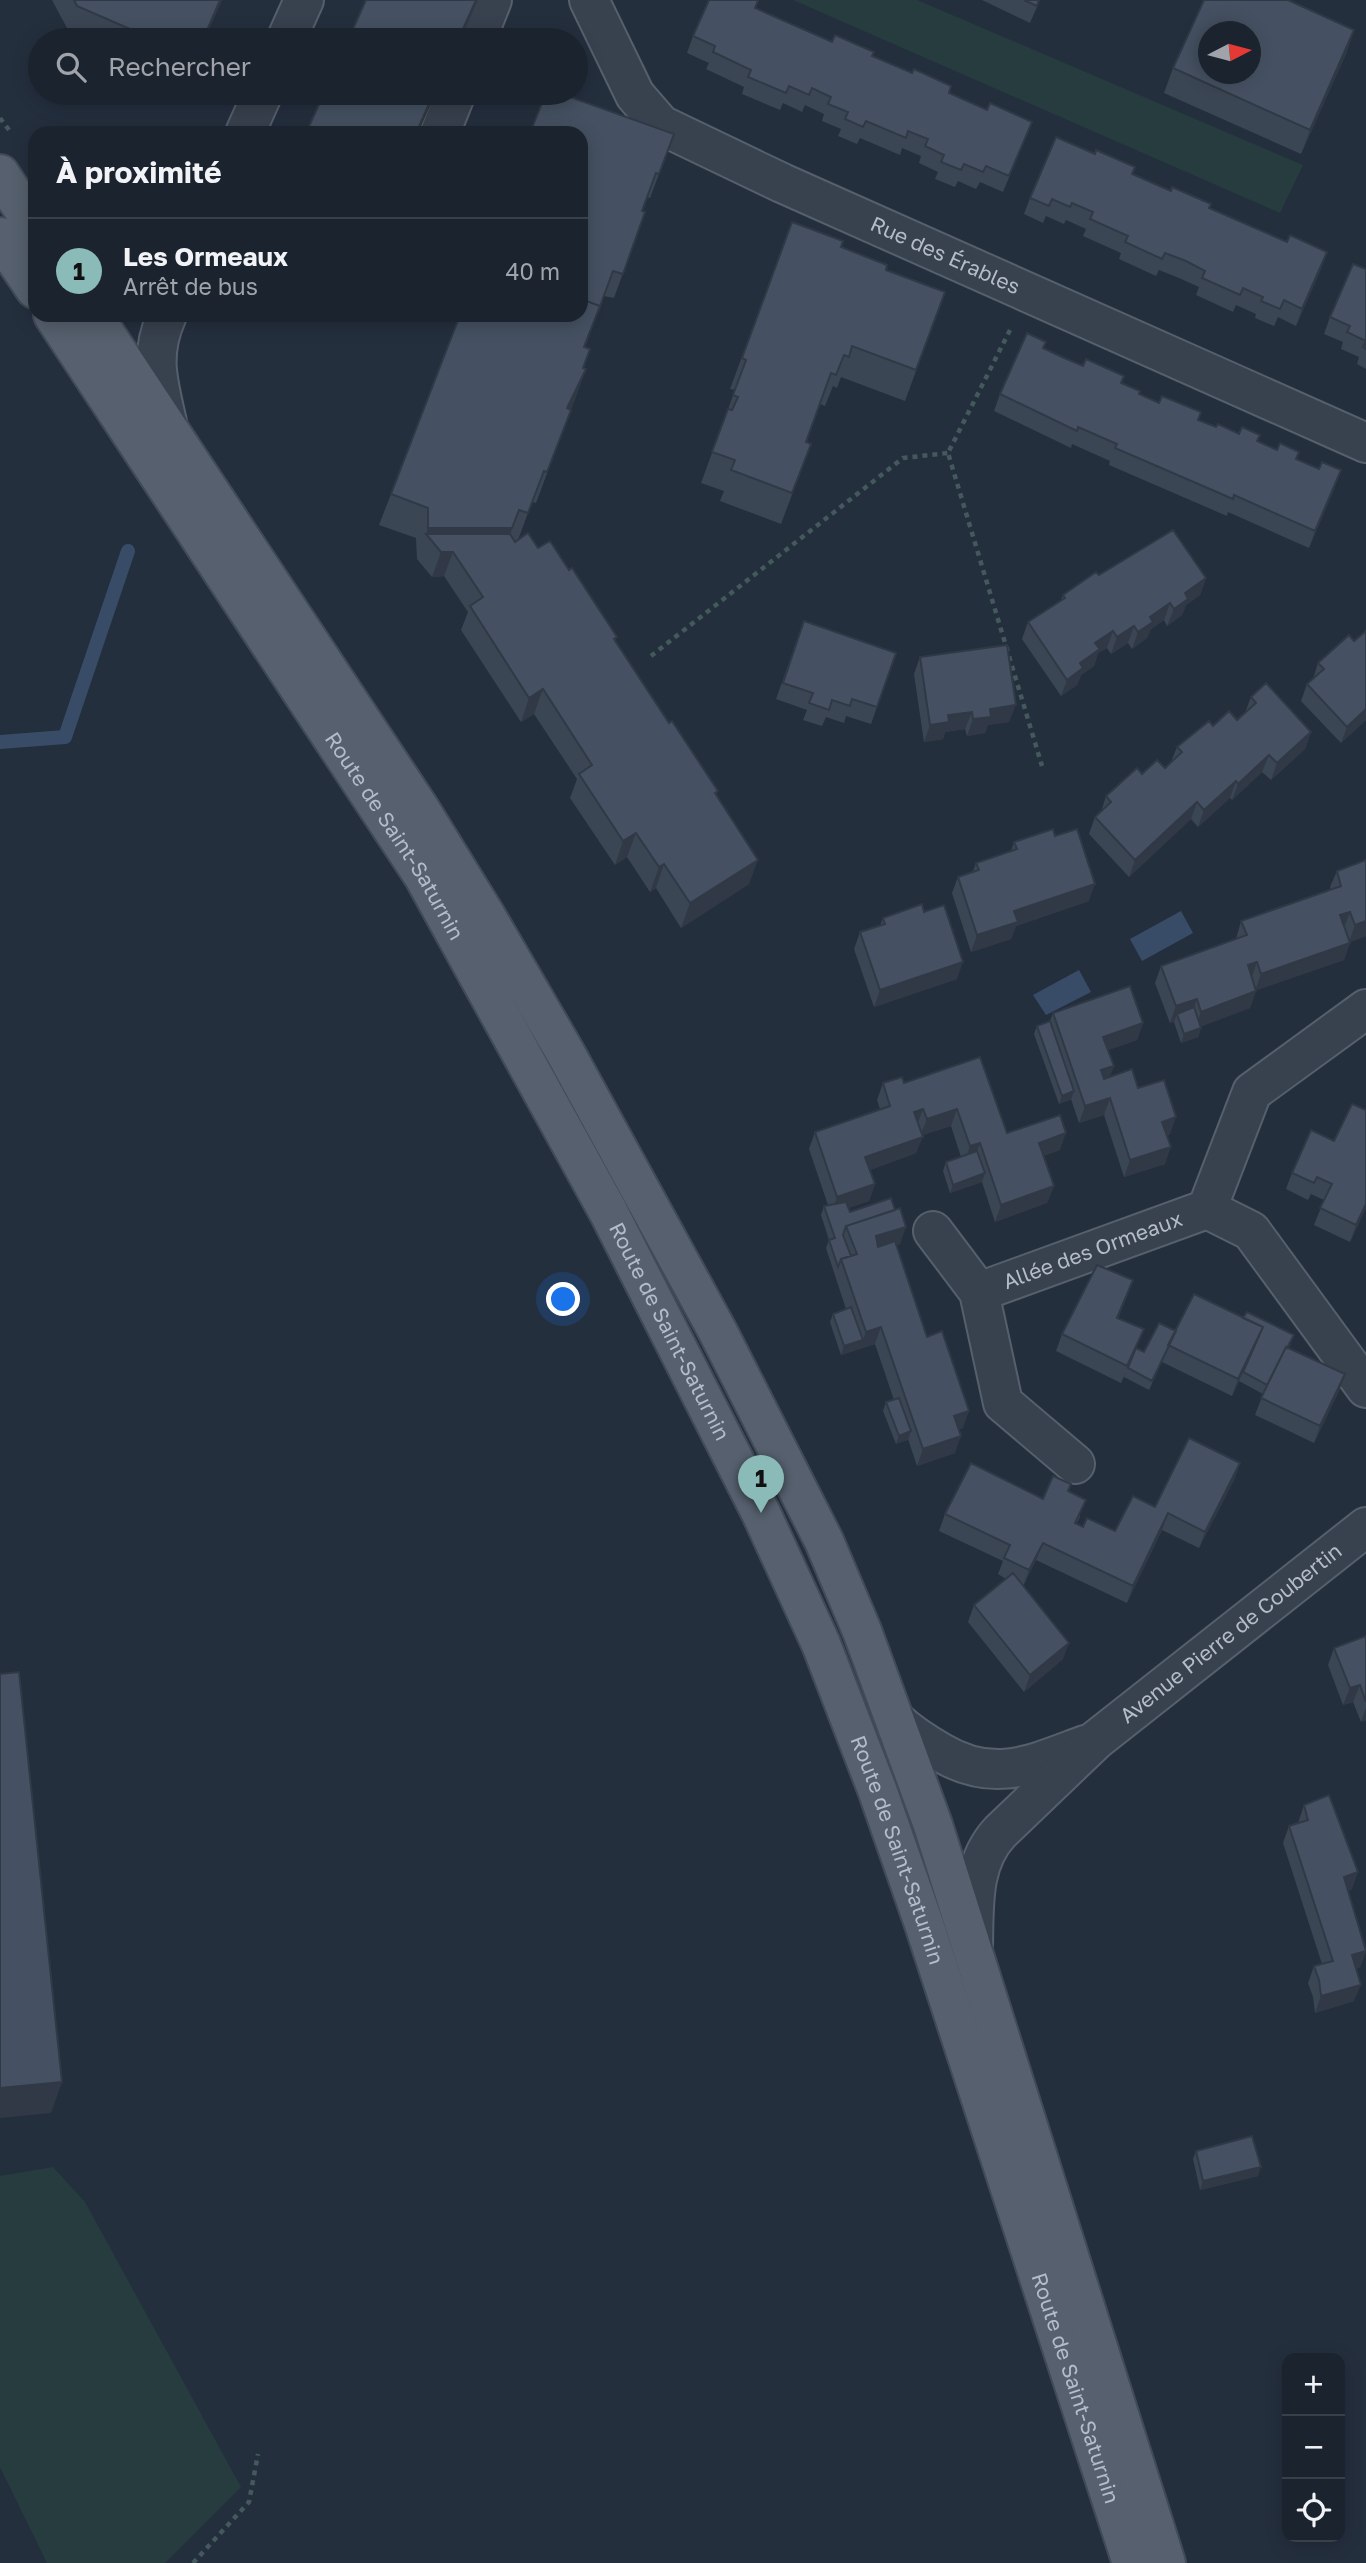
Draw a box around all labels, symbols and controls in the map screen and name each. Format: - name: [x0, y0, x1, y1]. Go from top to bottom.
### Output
- north arrow: [1198, 21, 1261, 84]
- search box: [28, 28, 588, 105]
- icon: search: [52, 48, 90, 86]
- text: Rechercher: [108, 51, 251, 82]
- text: À proximité: [56, 154, 222, 190]
- street label: Rue des Érables: [867, 210, 1024, 299]
- text: Les Ormeaux: [123, 241, 288, 272]
- text: 1: [73, 257, 85, 285]
- text: 40 m: [506, 257, 560, 285]
- text: Arrêt de bus: [123, 272, 258, 300]
- street label: Route de Saint-Saturnin: [320, 727, 470, 944]
- street label: Allée des Ormeaux: [999, 1205, 1186, 1294]
- street label: Route de Saint-Saturnin: [604, 1218, 736, 1445]
- your location: [546, 1282, 580, 1316]
- pin: 1: [738, 1455, 784, 1513]
- street label: Avenue Pierre de Coubertin: [1114, 1537, 1346, 1728]
- street label: Route de Saint-Saturnin: [845, 1731, 950, 1967]
- street label: Route de Saint-Saturnin: [1026, 2269, 1126, 2507]
- map controls: [1282, 2353, 1345, 2542]
- button: +: [1282, 2353, 1345, 2416]
- button: −: [1282, 2416, 1345, 2479]
- button: locate: [1282, 2479, 1345, 2542]

